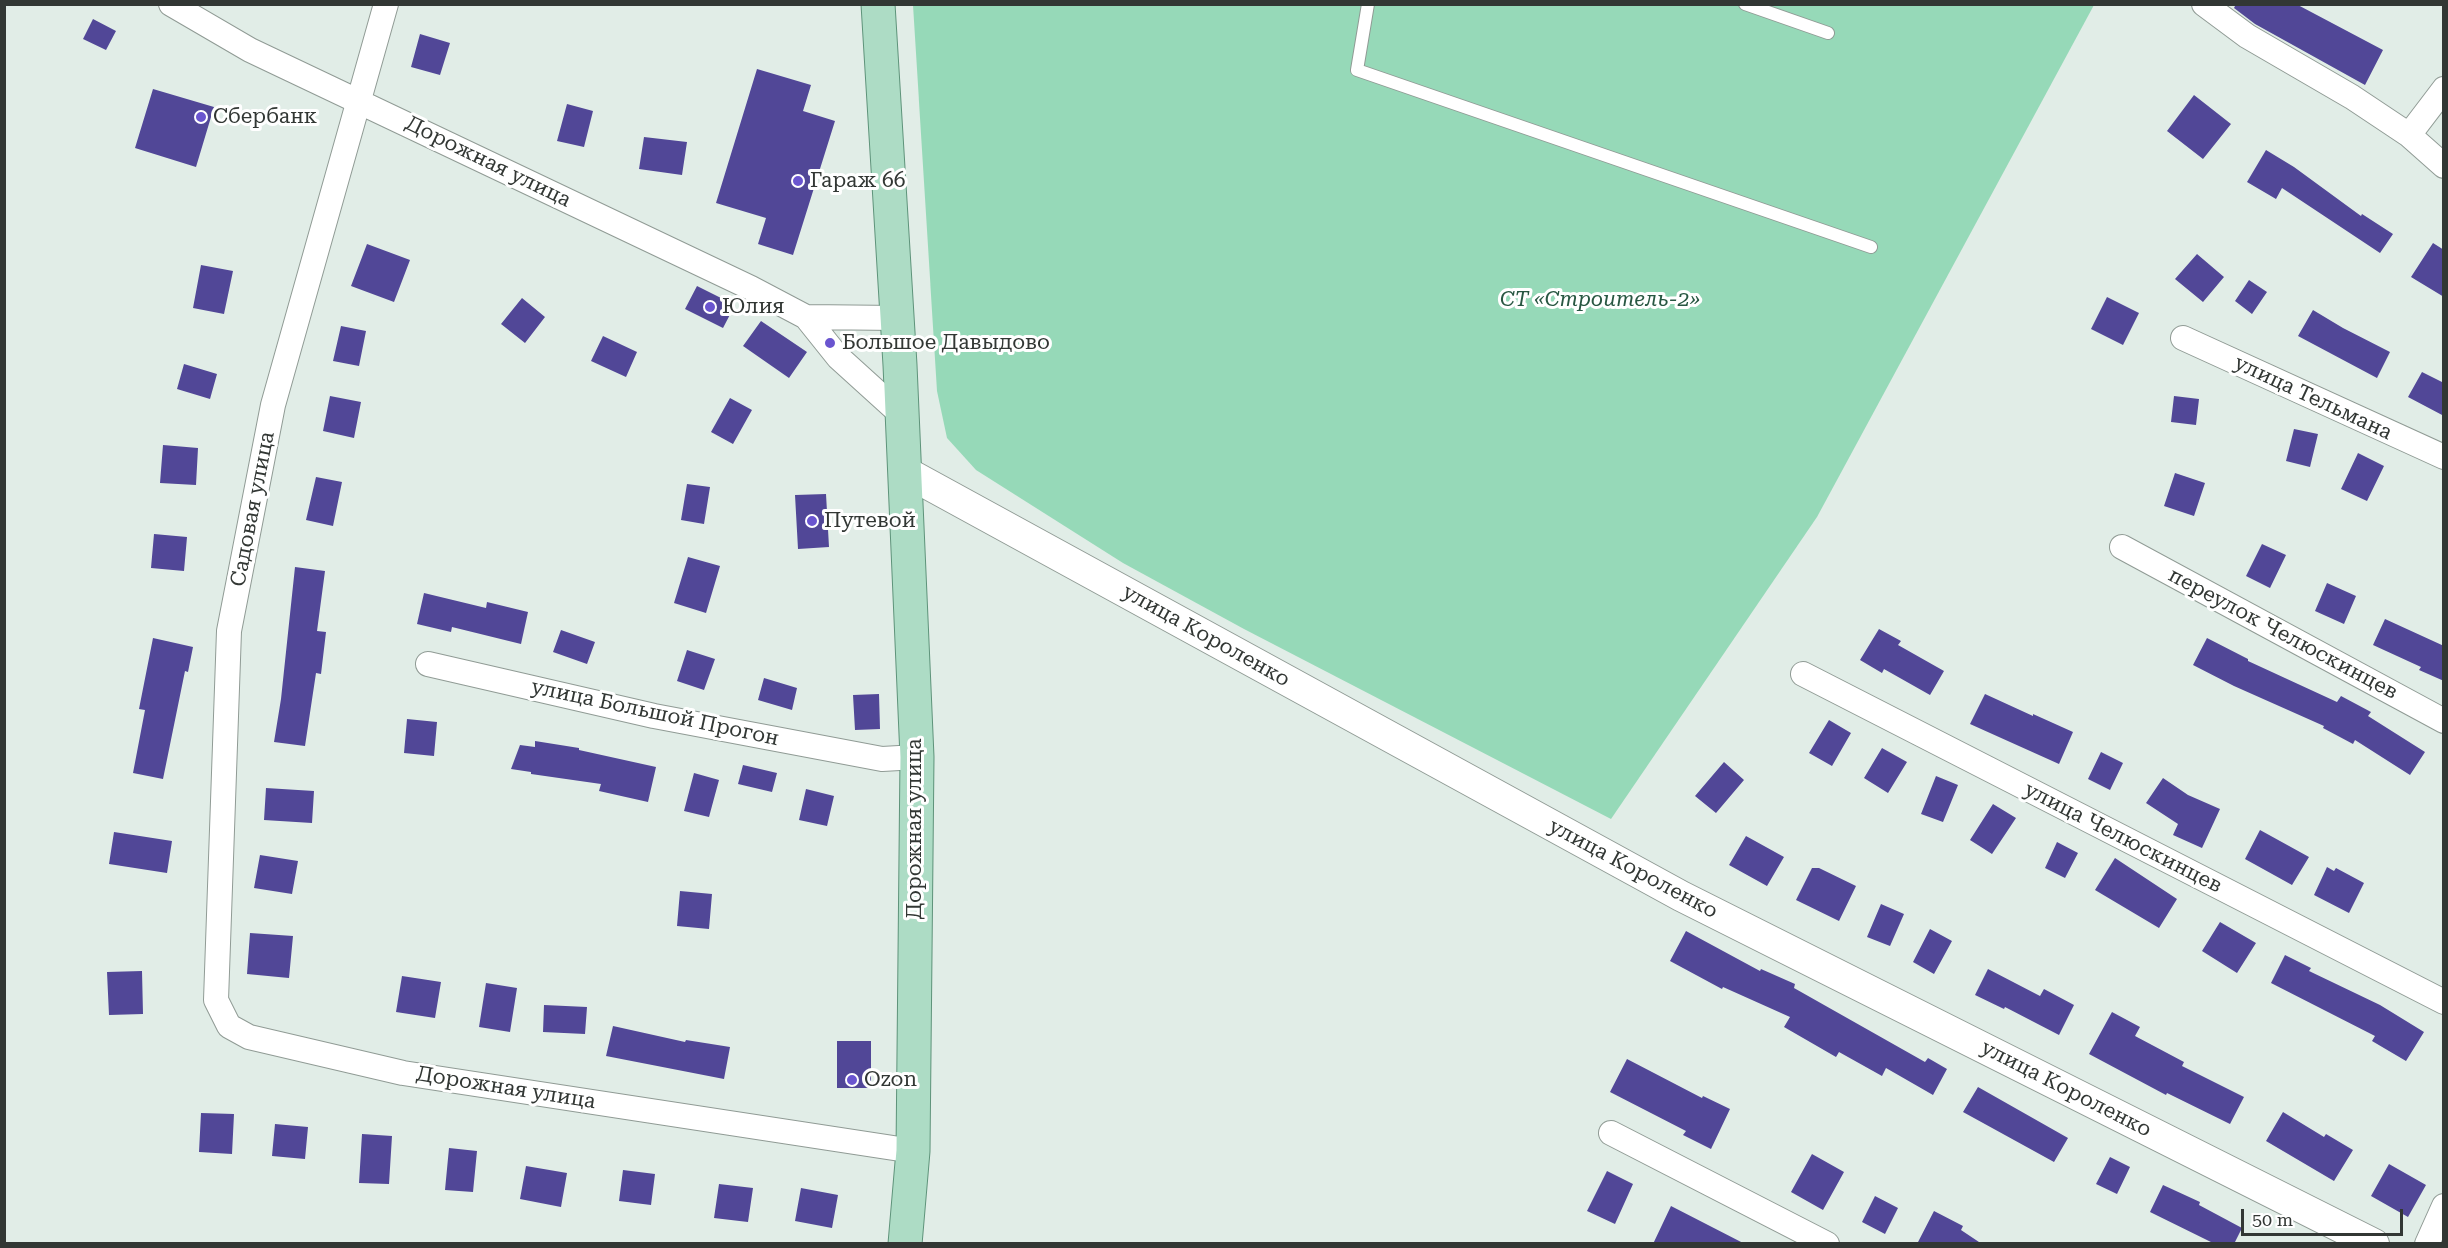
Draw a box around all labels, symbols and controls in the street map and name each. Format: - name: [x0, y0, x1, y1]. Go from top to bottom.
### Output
- place label: Сбербанк: [213, 104, 317, 130]
- marker: Сбербанк: [194, 110, 208, 124]
- street label: Дорожная улица: [401, 111, 575, 213]
- place label: Гараж 66: [810, 168, 905, 194]
- marker: Гараж 66: [791, 174, 805, 188]
- park label: СТ «Строитель-2»: [1500, 287, 1700, 313]
- place label: Юлия: [722, 294, 785, 320]
- marker: Юлия: [703, 300, 717, 314]
- place label: Большое Давыдово: [842, 330, 1050, 356]
- marker: Большое Давыдово: [823, 336, 837, 350]
- street label: улица Тельмана: [2230, 350, 2396, 446]
- street label: Садовая улица: [226, 429, 280, 589]
- place label: Путевой: [824, 508, 916, 534]
- marker: Путевой: [805, 514, 819, 528]
- street label: переулок Челюскинцев: [2164, 563, 2402, 705]
- street label: улица Короленко: [1118, 579, 1294, 693]
- street label: улица Большой Прогон: [529, 674, 781, 752]
- street label: Дорожная улица: [902, 738, 928, 920]
- street label: улица Челюскинцев: [2020, 777, 2226, 899]
- street label: улица Короленко: [1544, 814, 1722, 924]
- street label: улица Короленко: [1977, 1035, 2155, 1143]
- street label: Дорожная улица: [415, 1061, 597, 1115]
- place label: Ozon: [864, 1067, 917, 1093]
- marker: Ozon: [845, 1073, 859, 1087]
- scale bar: [2244, 1197, 2406, 1235]
- text: 50 m: [2252, 1209, 2293, 1230]

